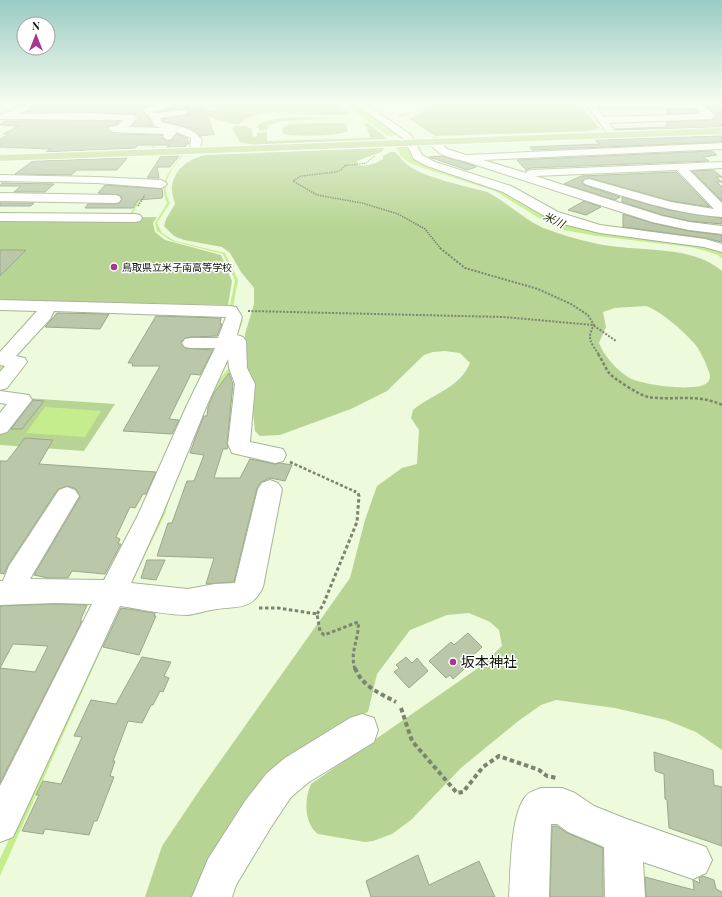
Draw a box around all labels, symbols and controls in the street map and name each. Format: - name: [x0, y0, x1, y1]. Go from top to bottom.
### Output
- north arrow: [16, 16, 56, 56]
- text: N: [32, 18, 40, 33]
- water label: 米川: [541, 208, 568, 232]
- place label: 鳥取県立米子南高等学校: [122, 260, 232, 274]
- marker: 鳥取県立米子南高等学校: [109, 262, 119, 272]
- place label: 坂本神社: [461, 652, 517, 671]
- marker: 坂本神社: [448, 657, 458, 667]

